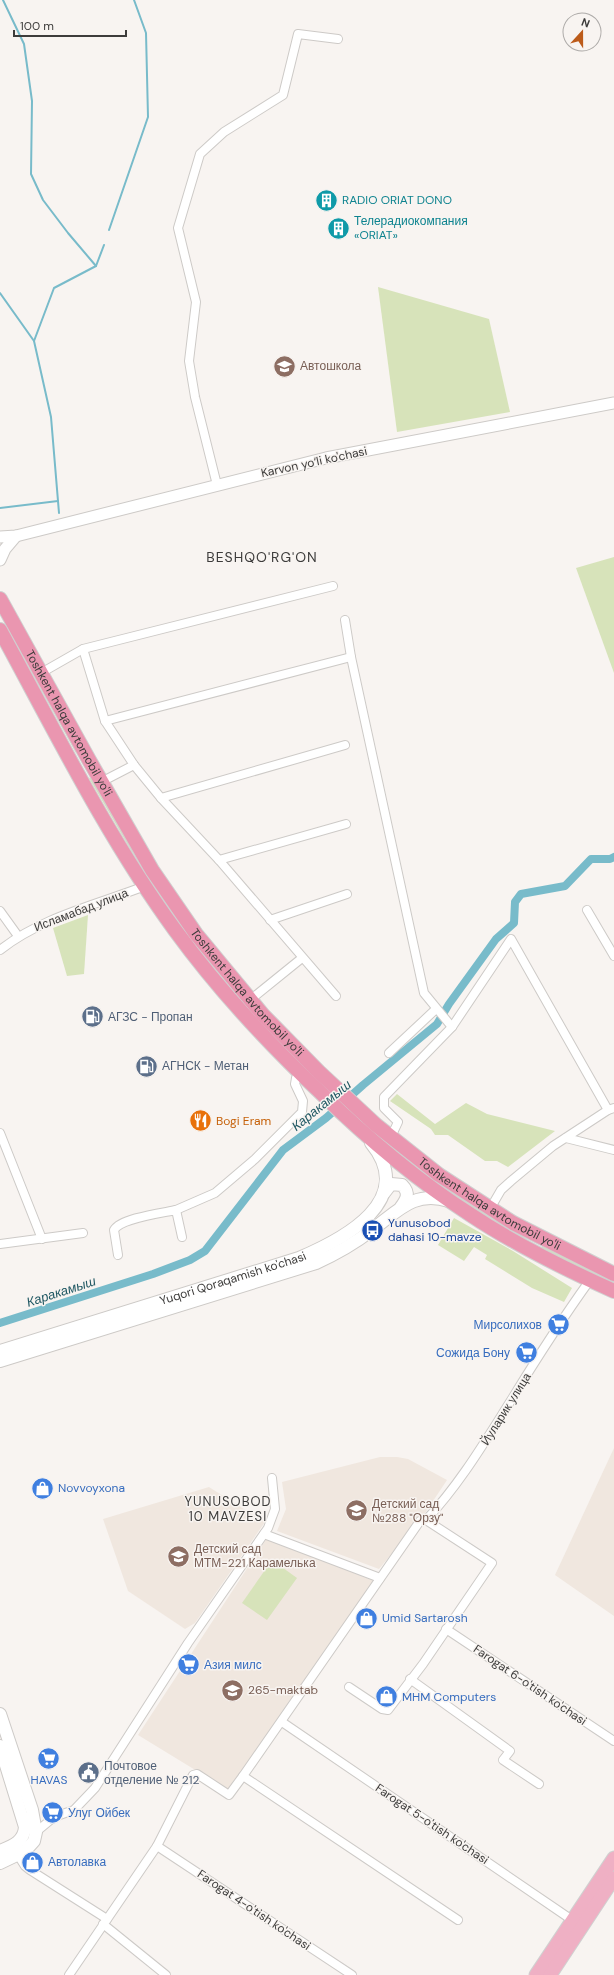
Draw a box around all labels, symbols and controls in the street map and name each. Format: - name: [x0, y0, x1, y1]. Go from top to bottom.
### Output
- scale bar: [14, 12, 126, 38]
- north arrow: [562, 12, 602, 52]
- text: N: [579, 15, 592, 31]
- text: 100 m: [20, 18, 54, 34]
- building icon: RADIO ORIAT DONO: [313, 187, 339, 213]
- place label: RADIO ORIAT DONO: [342, 192, 452, 208]
- place label: Телерадиокомпания «ORIAT»: [354, 213, 468, 243]
- building icon: Телерадиокомпания «ORIAT»: [325, 215, 351, 241]
- school or university icon: Автошкола: [271, 353, 297, 379]
- place label: Автошкола: [300, 358, 362, 374]
- street label: Karvon yo‘li ko'chasi: [259, 443, 369, 481]
- district label: BESHQO'RG'ON: [206, 548, 318, 566]
- street label: Toshkent halqa avtomobil yo'li: [22, 647, 116, 799]
- street label: Исламабад улица: [32, 885, 131, 935]
- street label: Toshkent halqa avtomobil yo'li: [187, 925, 307, 1060]
- fuel station icon: АГЗС - Пропан: [79, 1004, 105, 1030]
- place label: АГЗС - Пропан: [108, 1009, 193, 1025]
- fuel station icon: АГНСК - Метан: [133, 1053, 159, 1079]
- place label: АГНСК - Метан: [162, 1058, 249, 1074]
- water label: Каракамыш: [288, 1076, 355, 1135]
- restaurant icon: Bogi Eram: [188, 1108, 214, 1134]
- place label: Bogi Eram: [216, 1113, 271, 1129]
- street label: Toshkent halqa avtomobil yo'li: [415, 1154, 564, 1254]
- place label: Yunusobod dahasi 10-mavze: [388, 1215, 482, 1245]
- bus stop icon: Yunusobod dahasi 10-mavze: [360, 1217, 386, 1243]
- street label: Yuqori Qoraqamish ko'chasi: [158, 1248, 309, 1309]
- water label: Каракамыш: [24, 1272, 98, 1311]
- supermarket icon: Мирсолихов: [545, 1312, 571, 1338]
- place label: Мирсолихов: [473, 1317, 542, 1333]
- supermarket icon: Сожида Бону: [513, 1340, 539, 1366]
- place label: Сожида Бону: [436, 1345, 510, 1361]
- street label: Йуларик улица: [477, 1369, 535, 1448]
- shop icon: Novvoyxona: [29, 1475, 55, 1501]
- place label: Novvoyxona: [58, 1480, 125, 1496]
- district label: YUNUSOBOD 10 MAVZESI: [184, 1493, 272, 1525]
- place label: Детский сад №288 "Орзу": [372, 1496, 444, 1526]
- school or university icon: Детский сад №288 "Орзу": [343, 1498, 369, 1524]
- place label: Детский сад МТМ-221 Карамелька: [194, 1541, 316, 1571]
- school or university icon: Детский сад МТМ-221 Карамелька: [166, 1543, 192, 1569]
- shop icon: Umid Sartarosh: [353, 1605, 379, 1631]
- place label: Umid Sartarosh: [382, 1610, 468, 1626]
- street label: Farogat 6-o'tish ko'chasi: [470, 1641, 590, 1729]
- supermarket icon: Азия милс: [175, 1652, 201, 1678]
- place label: Азия милс: [204, 1657, 262, 1673]
- school or university icon: 265-maktab: [219, 1677, 245, 1703]
- place label: 265-maktab: [248, 1682, 318, 1698]
- shop icon: MHM Computers: [373, 1684, 399, 1710]
- place label: MHM Computers: [402, 1689, 496, 1705]
- supermarket icon: HAVAS: [36, 1746, 62, 1772]
- place label: Почтовое отделение № 212: [104, 1758, 199, 1788]
- public building icon: Почтовое отделение № 212: [76, 1760, 102, 1786]
- place label: HAVAS: [31, 1772, 67, 1788]
- street label: Farogat 5-o'tish ko'chasi: [372, 1780, 492, 1868]
- supermarket icon: Улуг Ойбек: [40, 1800, 66, 1826]
- place label: Улуг Ойбек: [68, 1805, 131, 1821]
- shop icon: Автолавка: [19, 1849, 45, 1875]
- place label: Автолавка: [48, 1854, 106, 1870]
- street label: Farogat 4-o'tish ko'chasi: [194, 1866, 314, 1954]

